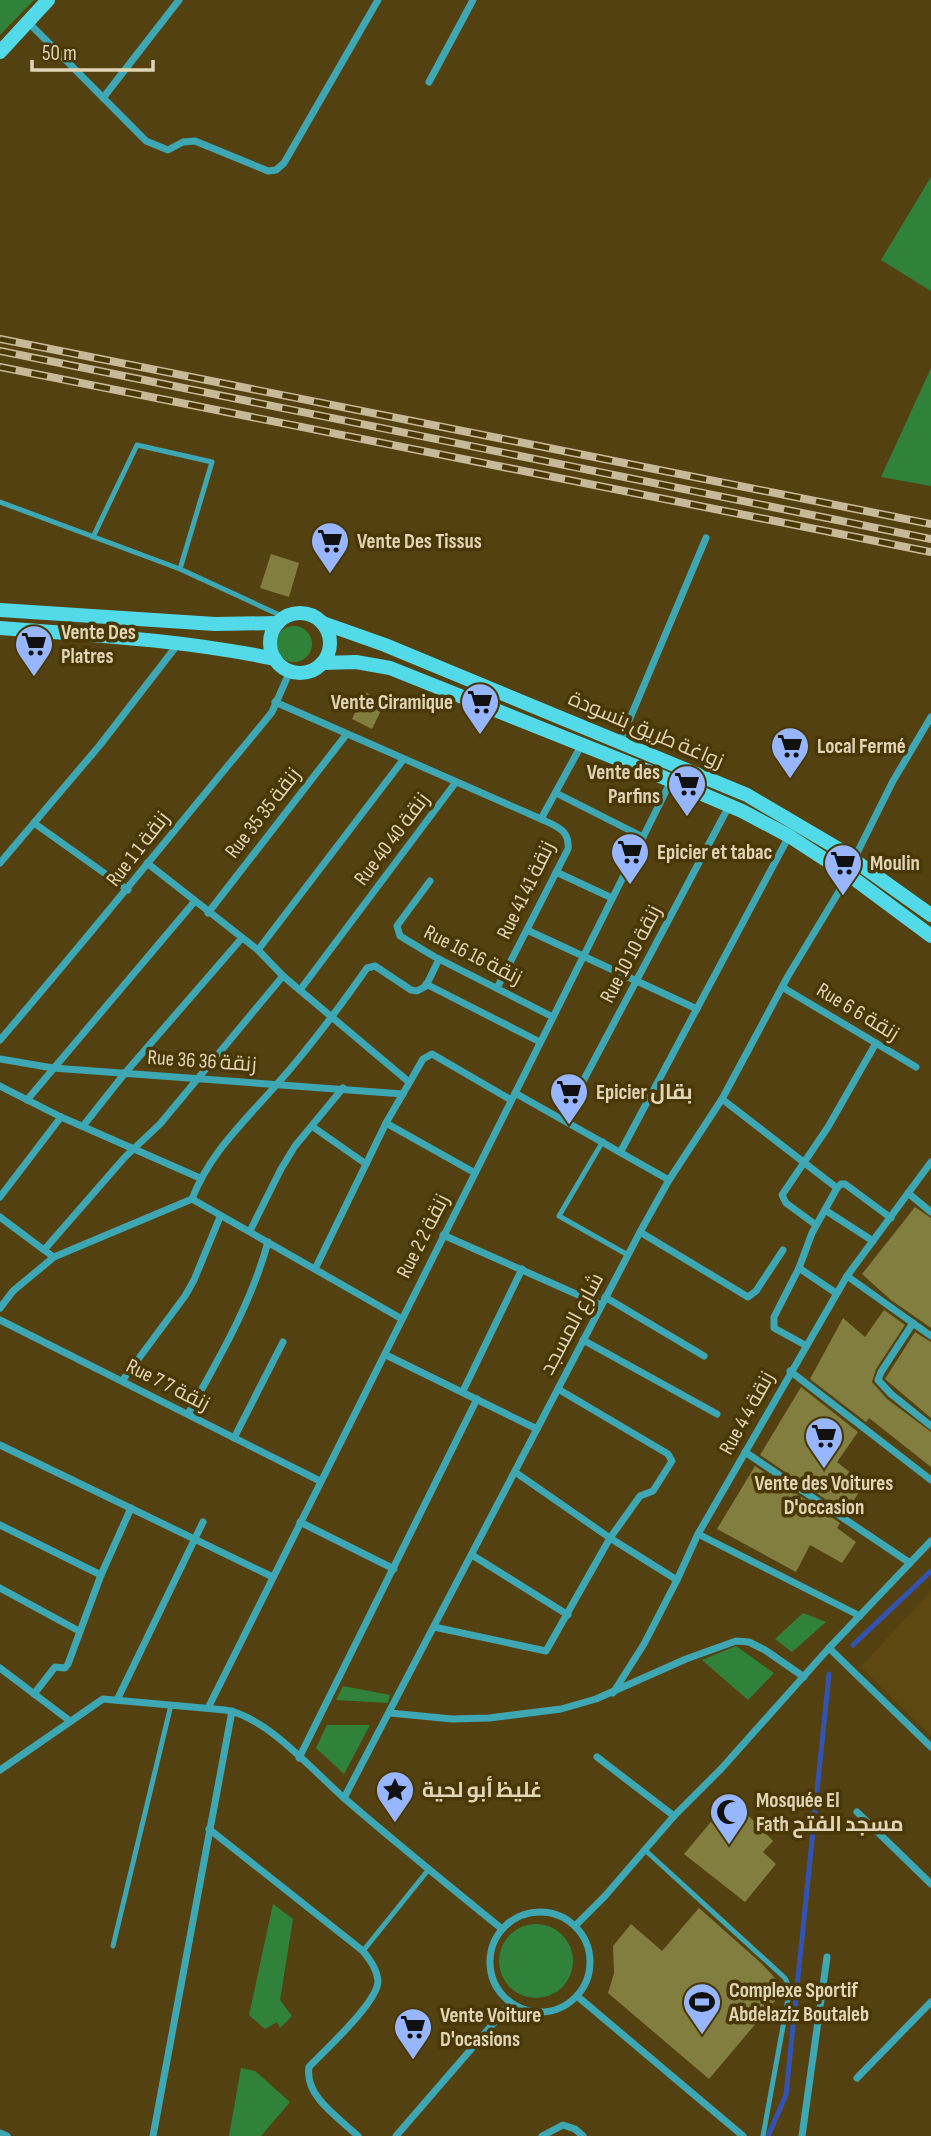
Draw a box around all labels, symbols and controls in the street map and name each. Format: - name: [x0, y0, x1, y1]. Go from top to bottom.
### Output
- scale bar: [32, 28, 152, 72]
- text: 50 m: [42, 41, 77, 66]
- supermarket icon: Vente Des Tissus: [309, 520, 351, 575]
- place label: Vente Des Tissus: [357, 529, 482, 554]
- place label: Vente Des Platres: [61, 620, 136, 669]
- supermarket icon: Vente Des Platres: [13, 623, 55, 678]
- supermarket icon: Vente Ciramique: [459, 681, 501, 736]
- street label: زواغة طريق بنسودة: [565, 686, 727, 774]
- place label: Vente Ciramique: [331, 690, 453, 715]
- supermarket icon: Local Fermé: [769, 725, 811, 780]
- place label: Local Fermé: [817, 734, 906, 759]
- place label: Vente des Parfins: [587, 760, 660, 809]
- street label: Rue 35 زنقة 35: [220, 763, 306, 863]
- supermarket icon: Vente des Parfins: [666, 763, 708, 818]
- street label: Rue 40 زنقة 40: [349, 788, 435, 890]
- street label: Rue 1 زنقة 1: [101, 806, 175, 892]
- supermarket icon: Epicier et tabac: [609, 831, 651, 886]
- street label: Rue 41 زنقة 41: [492, 837, 560, 943]
- place label: Epicier et tabac: [657, 840, 773, 865]
- supermarket icon: Moulin: [822, 842, 864, 897]
- place label: Moulin: [870, 851, 920, 876]
- street label: Rue 10 زنقة 10: [595, 901, 667, 1007]
- street label: Rue 16 زنقة 16: [420, 920, 526, 990]
- street label: Rue 6 زنقة 6: [812, 978, 904, 1046]
- street label: Rue 36 زنقة 36: [146, 1045, 258, 1077]
- supermarket icon: Epicier بقال: [548, 1071, 590, 1126]
- place label: Epicier بقال: [596, 1080, 693, 1105]
- street label: Rue 2 زنقة 2: [391, 1190, 455, 1282]
- street label: شارع المسجد: [535, 1269, 610, 1380]
- street label: Rue 7 زنقة 7: [122, 1353, 214, 1417]
- street label: Rue 4 زنقة 4: [714, 1367, 780, 1459]
- supermarket icon: Vente des Voitures D'occasion: [803, 1415, 845, 1470]
- place label: Vente des Voitures D'occasion: [755, 1471, 893, 1520]
- place icon: غليظ أبو لحية: [374, 1769, 416, 1824]
- place label: غليظ أبو لحية: [422, 1776, 542, 1803]
- place label: Mosquée El Fath مسجد الفتح: [756, 1788, 904, 1838]
- mosque icon: Mosquée El Fath مسجد الفتح: [708, 1791, 750, 1846]
- place label: Complexe Sportif Abdelaziz Boutaleb: [728, 1978, 869, 2027]
- sports icon: Complexe Sportif Abdelaziz Boutaleb: [681, 1981, 723, 2036]
- place label: Vente Voiture D'ocasions: [440, 2003, 541, 2052]
- supermarket icon: Vente Voiture D'ocasions: [392, 2006, 434, 2061]

